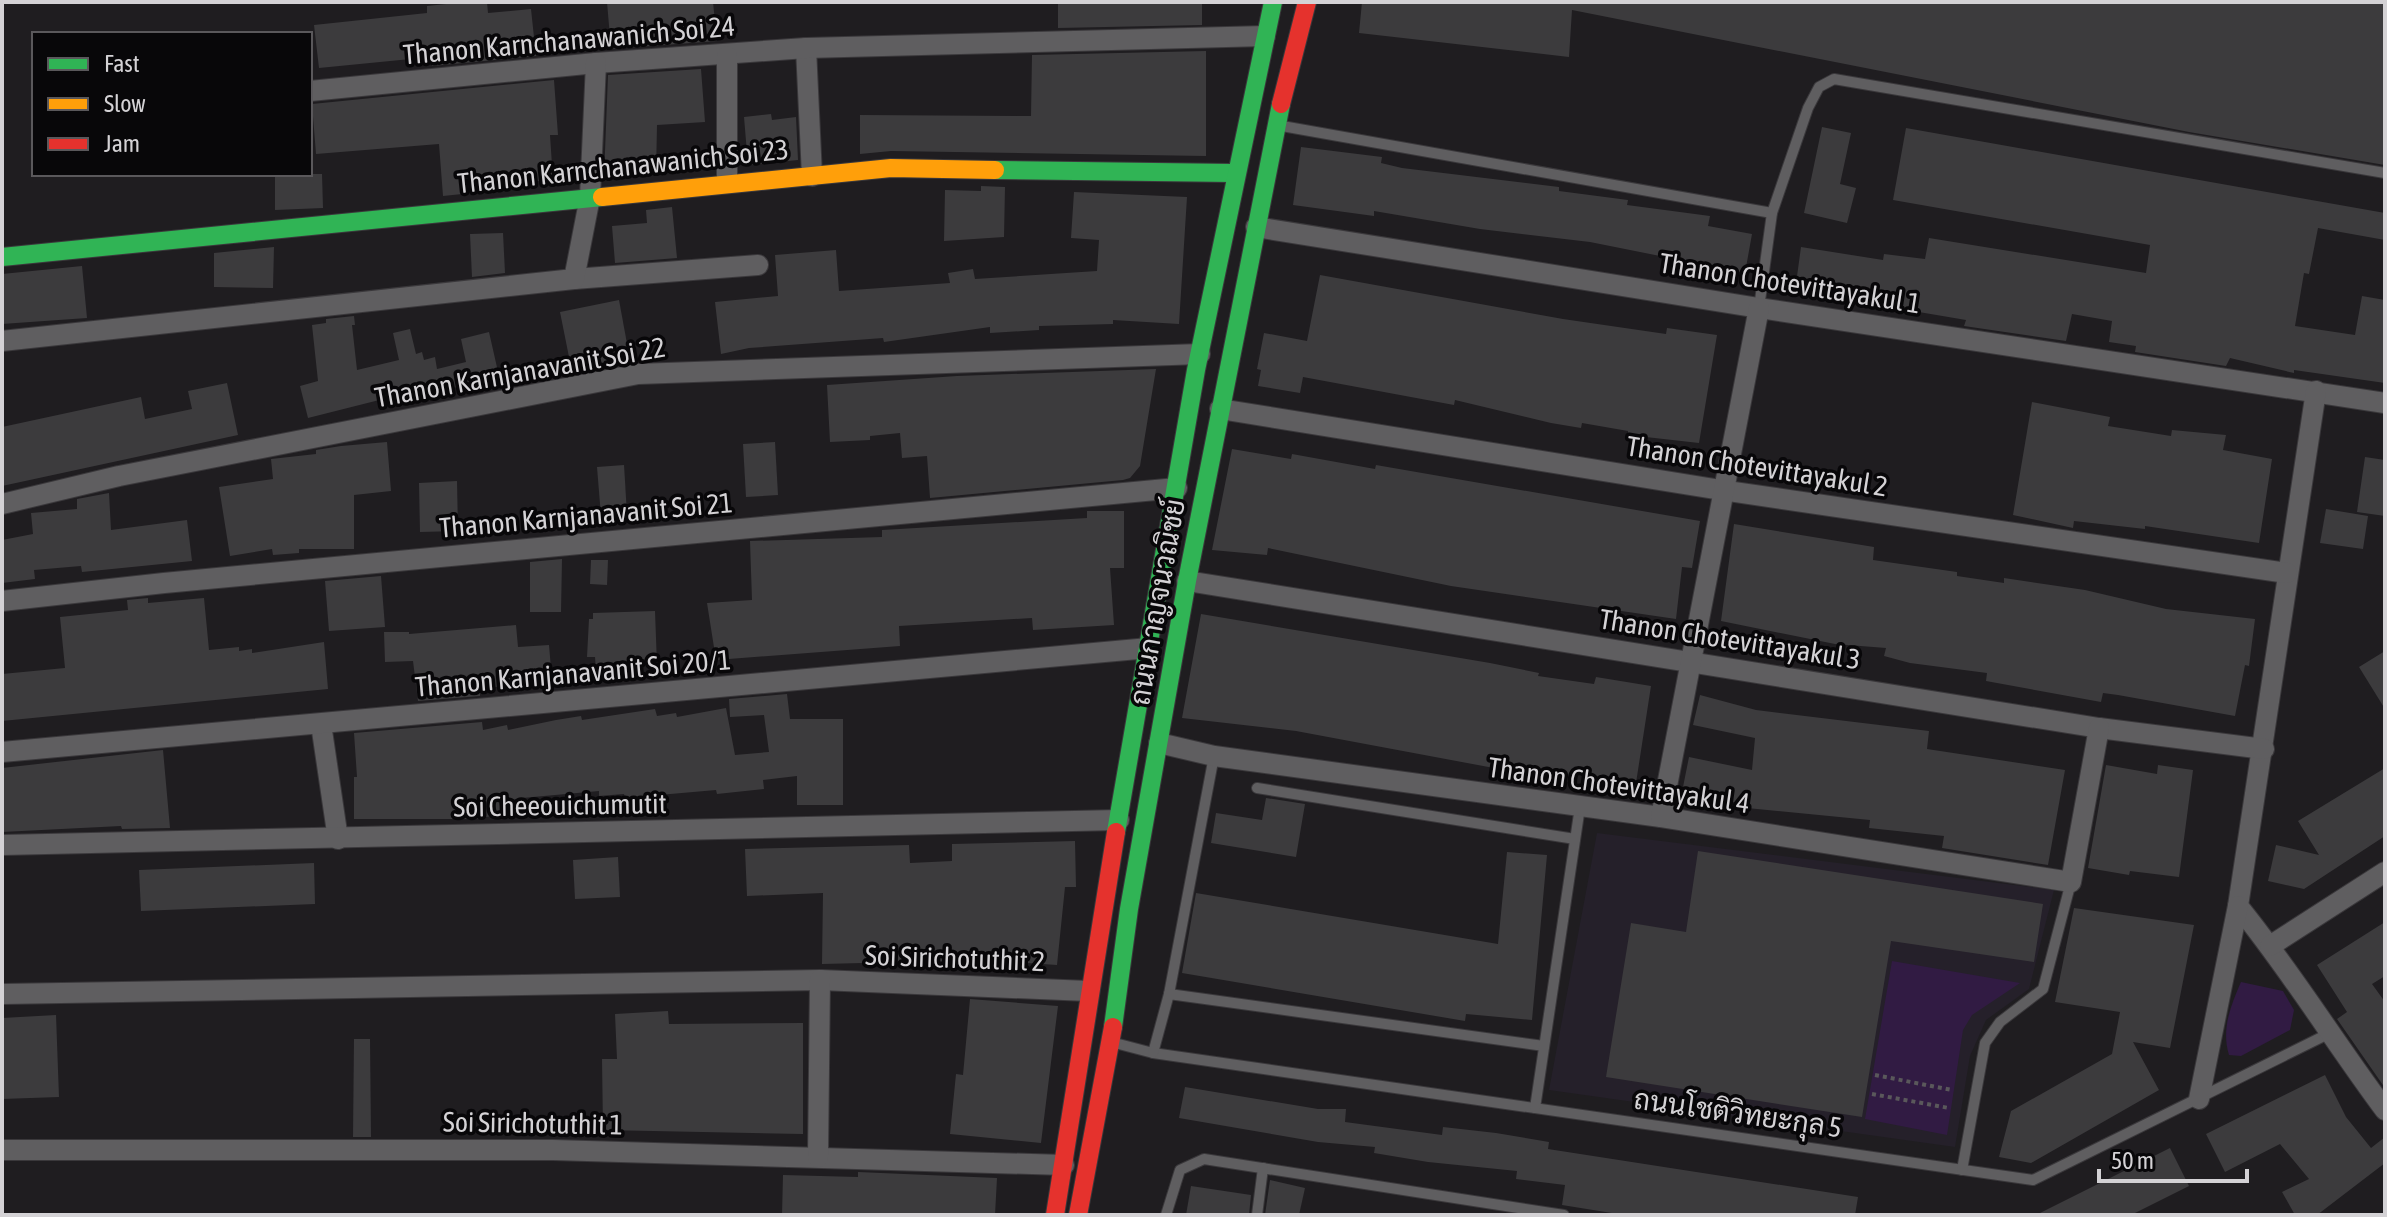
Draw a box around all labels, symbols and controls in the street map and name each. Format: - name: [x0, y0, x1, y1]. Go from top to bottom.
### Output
- street label: Thanon Karnchanawanich Soi 24: [402, 10, 736, 70]
- legend: [32, 32, 312, 176]
- text: Fast: [104, 50, 140, 77]
- text: Slow: [104, 90, 146, 117]
- text: Jam: [104, 130, 140, 157]
- street label: Thanon Karnchanawanich Soi 23: [456, 133, 790, 199]
- street label: Thanon Chotevittayakul 1: [1657, 247, 1923, 319]
- street label: Thanon Karnjanavanit Soi 22: [372, 331, 668, 413]
- street label: Thanon Chotevittayakul 2: [1624, 430, 1890, 502]
- street label: Thanon Karnjanavanit Soi 21: [438, 486, 734, 544]
- street label: ถนนกาญจนวณิชย์: [1120, 496, 1193, 708]
- street label: Thanon Chotevittayakul 3: [1597, 603, 1863, 675]
- street label: Thanon Karnjanavanit Soi 20/1: [414, 643, 732, 703]
- street label: Thanon Chotevittayakul 4: [1486, 751, 1752, 819]
- street label: Soi Cheeouichumutit: [453, 787, 667, 823]
- street label: Soi Sirichotuthit 2: [865, 939, 1045, 977]
- street label: ถนนโชติวิทยะกุล 5: [1631, 1080, 1844, 1147]
- street label: Soi Sirichotuthit 1: [443, 1105, 623, 1141]
- scale bar: [2099, 1133, 2247, 1183]
- text: 50 m: [2111, 1147, 2154, 1174]

